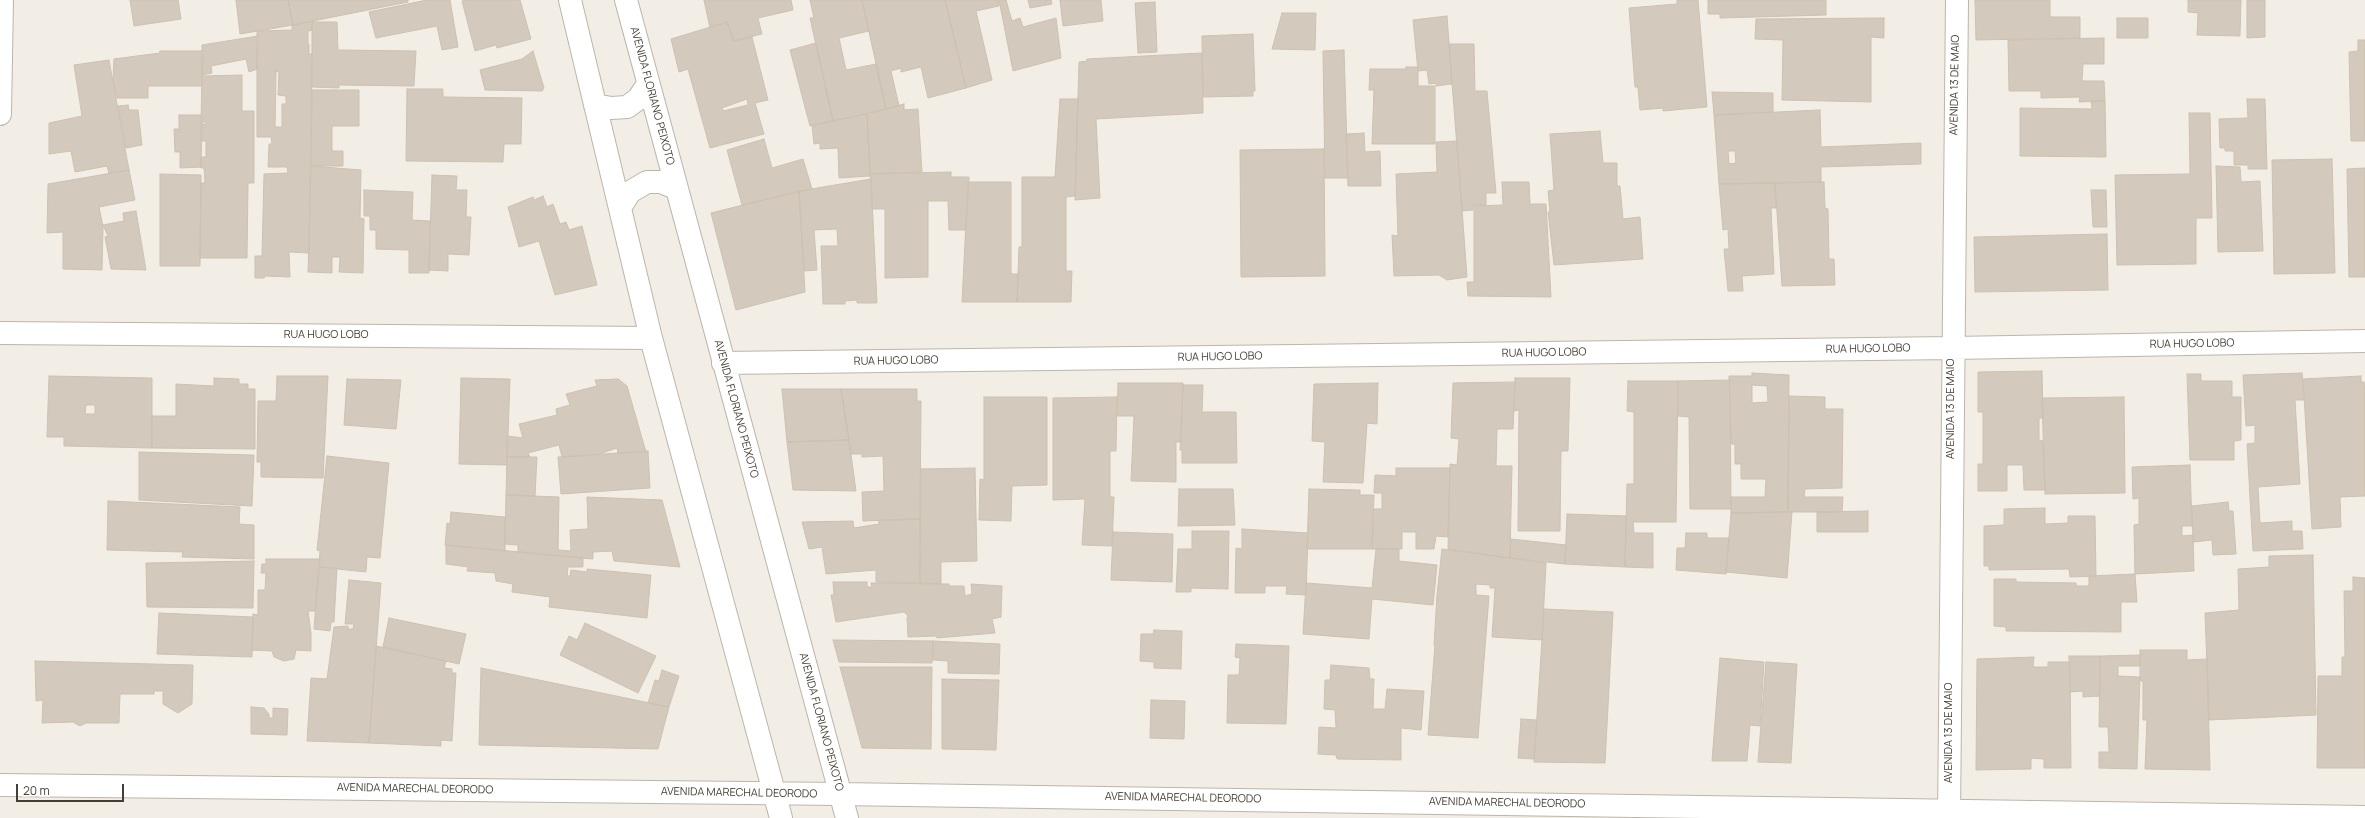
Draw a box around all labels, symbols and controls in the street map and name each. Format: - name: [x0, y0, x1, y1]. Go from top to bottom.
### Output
- street label: AVENIDA FLORIANO PEIXOTO: [627, 25, 677, 167]
- street label: AVENIDA 13 DE MAIO: [1948, 35, 1962, 135]
- street label: RUA HUGO LOBO: [284, 328, 368, 342]
- street label: RUA HUGO LOBO: [2150, 337, 2234, 351]
- street label: AVENIDA FLORIANO PEIXOTO: [711, 338, 761, 480]
- street label: RUA HUGO LOBO: [1826, 342, 1910, 356]
- street label: RUA HUGO LOBO: [1502, 346, 1586, 360]
- street label: RUA HUGO LOBO: [1178, 350, 1262, 364]
- street label: RUA HUGO LOBO: [854, 354, 938, 368]
- street label: AVENIDA 13 DE MAIO: [1944, 359, 1958, 459]
- street label: AVENIDA FLORIANO PEIXOTO: [796, 651, 846, 793]
- street label: AVENIDA 13 DE MAIO: [1942, 683, 1956, 783]
- scale bar: [18, 776, 126, 802]
- street label: AVENIDA MARECHAL DEORODO: [337, 781, 493, 797]
- text: 20 m: [23, 782, 50, 799]
- street label: AVENIDA MARECHAL DEORODO: [661, 785, 817, 801]
- street label: AVENIDA MARECHAL DEORODO: [1105, 790, 1261, 806]
- street label: AVENIDA MARECHAL DEORODO: [1429, 795, 1585, 811]

